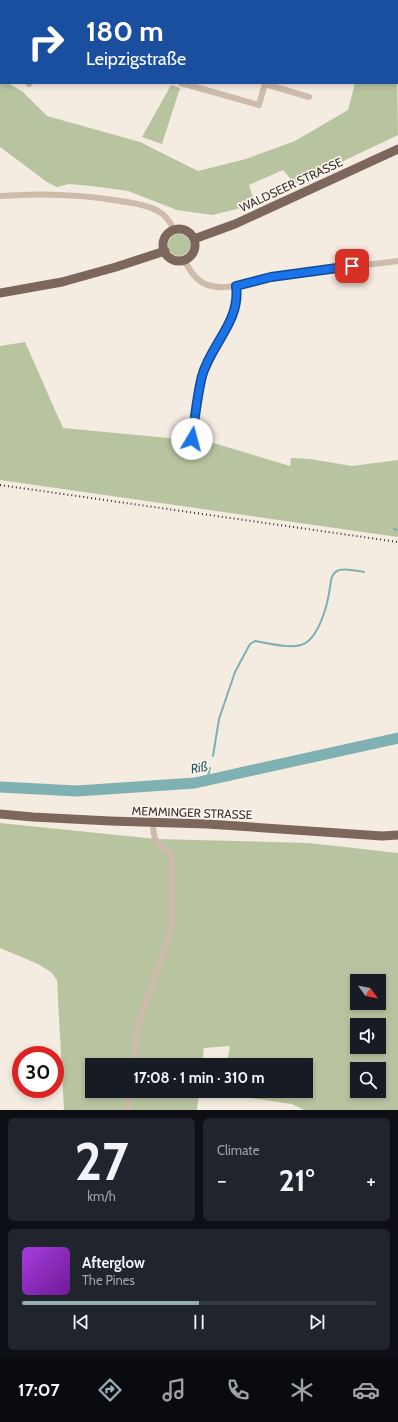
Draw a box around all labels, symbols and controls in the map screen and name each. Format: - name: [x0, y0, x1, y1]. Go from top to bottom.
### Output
- text: 180 m: [86, 14, 164, 48]
- icon: right: [20, 16, 72, 68]
- text: Leipzigstraße: [86, 48, 186, 70]
- street label: WALDSEER STRASSE: [237, 154, 345, 215]
- pin: [335, 249, 369, 283]
- icon: arrive: [341, 255, 363, 277]
- position arrow: [171, 418, 213, 460]
- water label: Riß: [189, 758, 209, 776]
- street label: MEMMINGER STRASSE: [131, 803, 253, 822]
- north arrow: [350, 974, 386, 1010]
- map controls: [350, 974, 386, 1098]
- button: sound: [350, 1018, 386, 1054]
- speed limit sign: 30: [12, 1046, 64, 1098]
- button: search: [350, 1062, 386, 1098]
- text: 17:08 · 1 min · 310 m: [133, 1069, 265, 1087]
- text: 27: [74, 1130, 129, 1193]
- text: Climate: [217, 1142, 259, 1158]
- text: 21°: [279, 1162, 314, 1199]
- text: −: [217, 1167, 227, 1194]
- text: +: [366, 1167, 376, 1194]
- text: km/h: [87, 1188, 116, 1204]
- text: Afterglow: [82, 1254, 145, 1272]
- text: The Pines: [82, 1272, 135, 1288]
- icon: previous: [70, 1311, 92, 1333]
- icon: pause: [188, 1311, 210, 1333]
- icon: next: [306, 1311, 328, 1333]
- icon: directions: [96, 1376, 124, 1404]
- icon: music: [160, 1376, 188, 1404]
- icon: phone: [224, 1376, 252, 1404]
- icon: climate: [288, 1376, 316, 1404]
- icon: car: [352, 1376, 380, 1404]
- text: 17:07: [18, 1379, 60, 1401]

